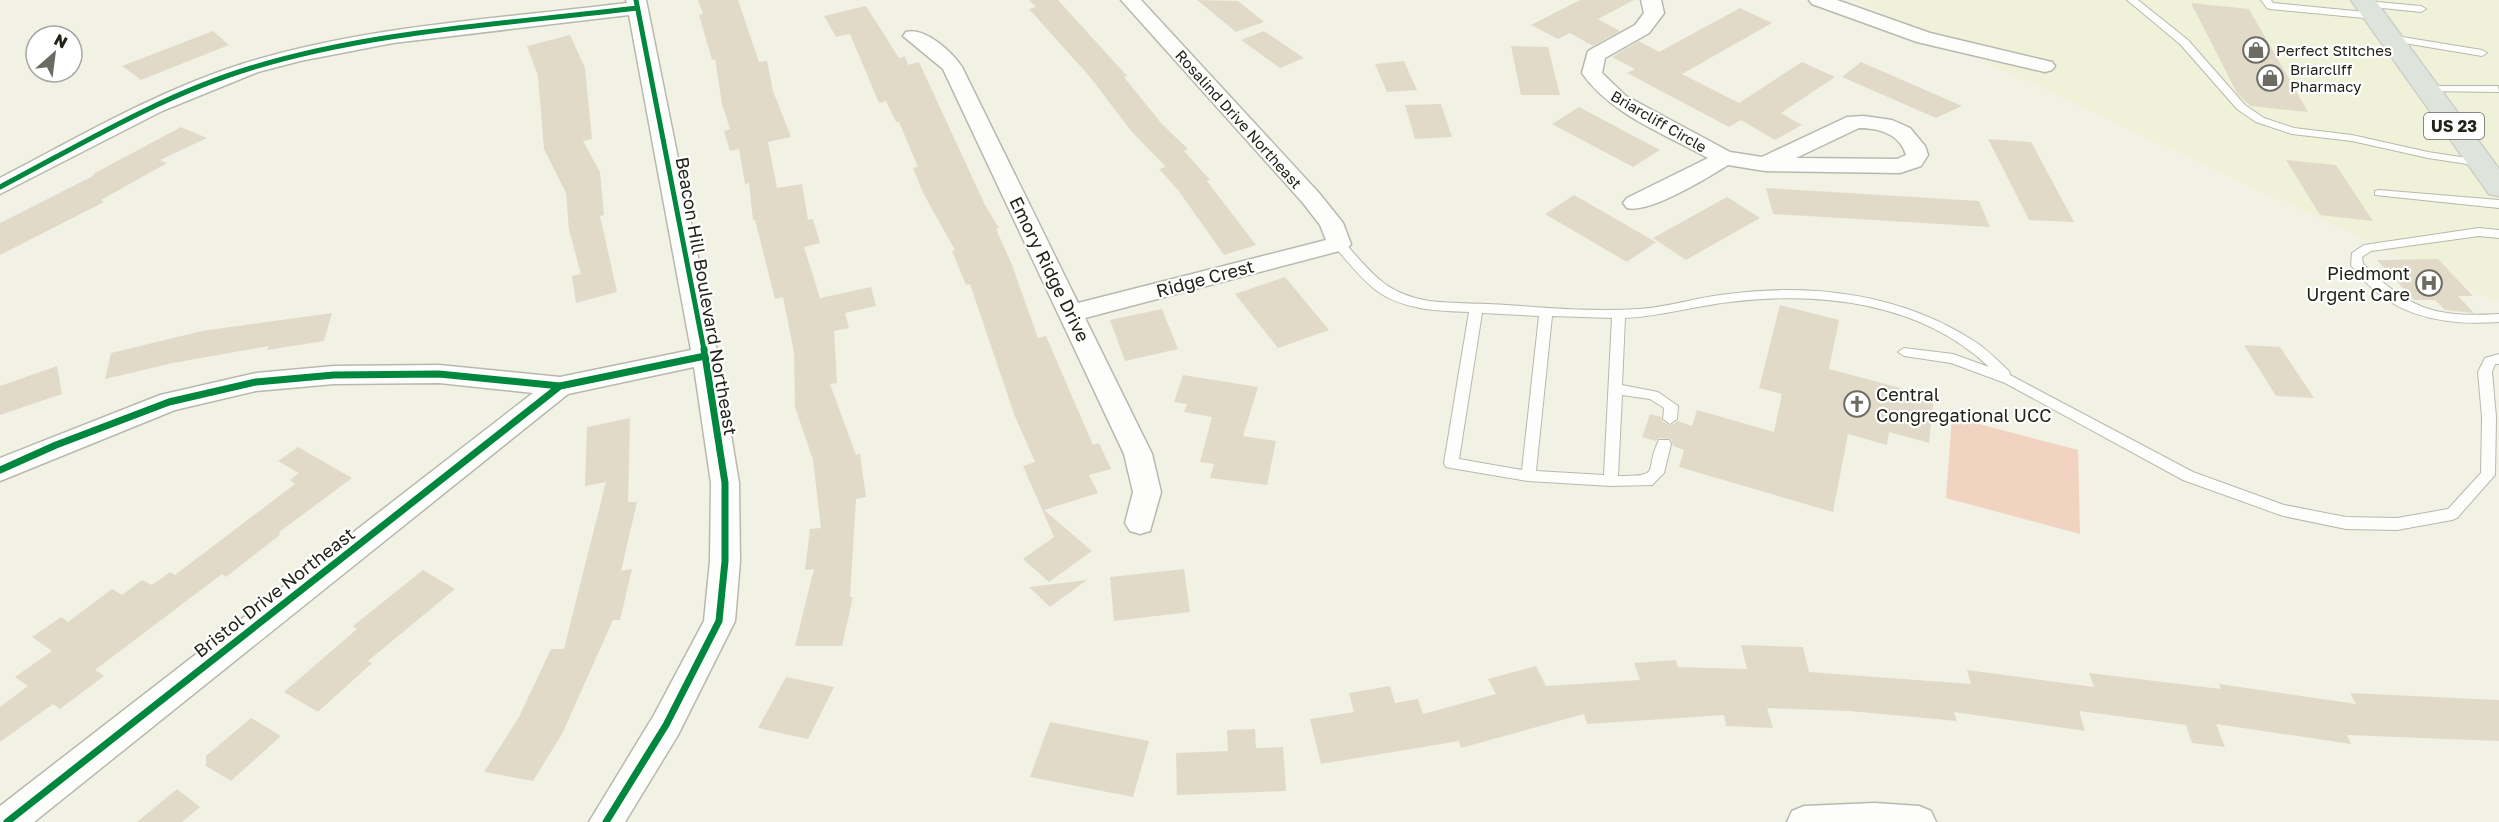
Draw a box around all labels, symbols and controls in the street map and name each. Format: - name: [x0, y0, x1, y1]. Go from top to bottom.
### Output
- north arrow: [24, 24, 84, 84]
- text: N: [51, 29, 71, 52]
- shop icon: Perfect Stitches: [2241, 35, 2271, 65]
- place label: Perfect Stitches: [2276, 41, 2392, 59]
- street label: Rosalind Drive Northeast: [1172, 46, 1306, 192]
- place label: Briarcliff Pharmacy: [2290, 60, 2362, 95]
- shop icon: Briarcliff Pharmacy: [2255, 63, 2285, 93]
- street label: Briarcliff Circle: [1608, 86, 1710, 156]
- road number: US 23: [2424, 113, 2484, 139]
- street label: Beacon Hill Boulevard Northeast: [672, 155, 742, 437]
- street label: Emory Ridge Drive: [1005, 193, 1095, 345]
- street label: Ridge Crest: [1154, 254, 1256, 302]
- place label: Piedmont Urgent Care: [2306, 262, 2410, 305]
- hospital icon: Piedmont Urgent Care: [2414, 268, 2444, 298]
- place label: Central Congregational UCC: [1876, 383, 2051, 426]
- church icon: Central Congregational UCC: [1842, 389, 1872, 419]
- street label: Bristol Drive Northeast: [189, 522, 359, 662]

